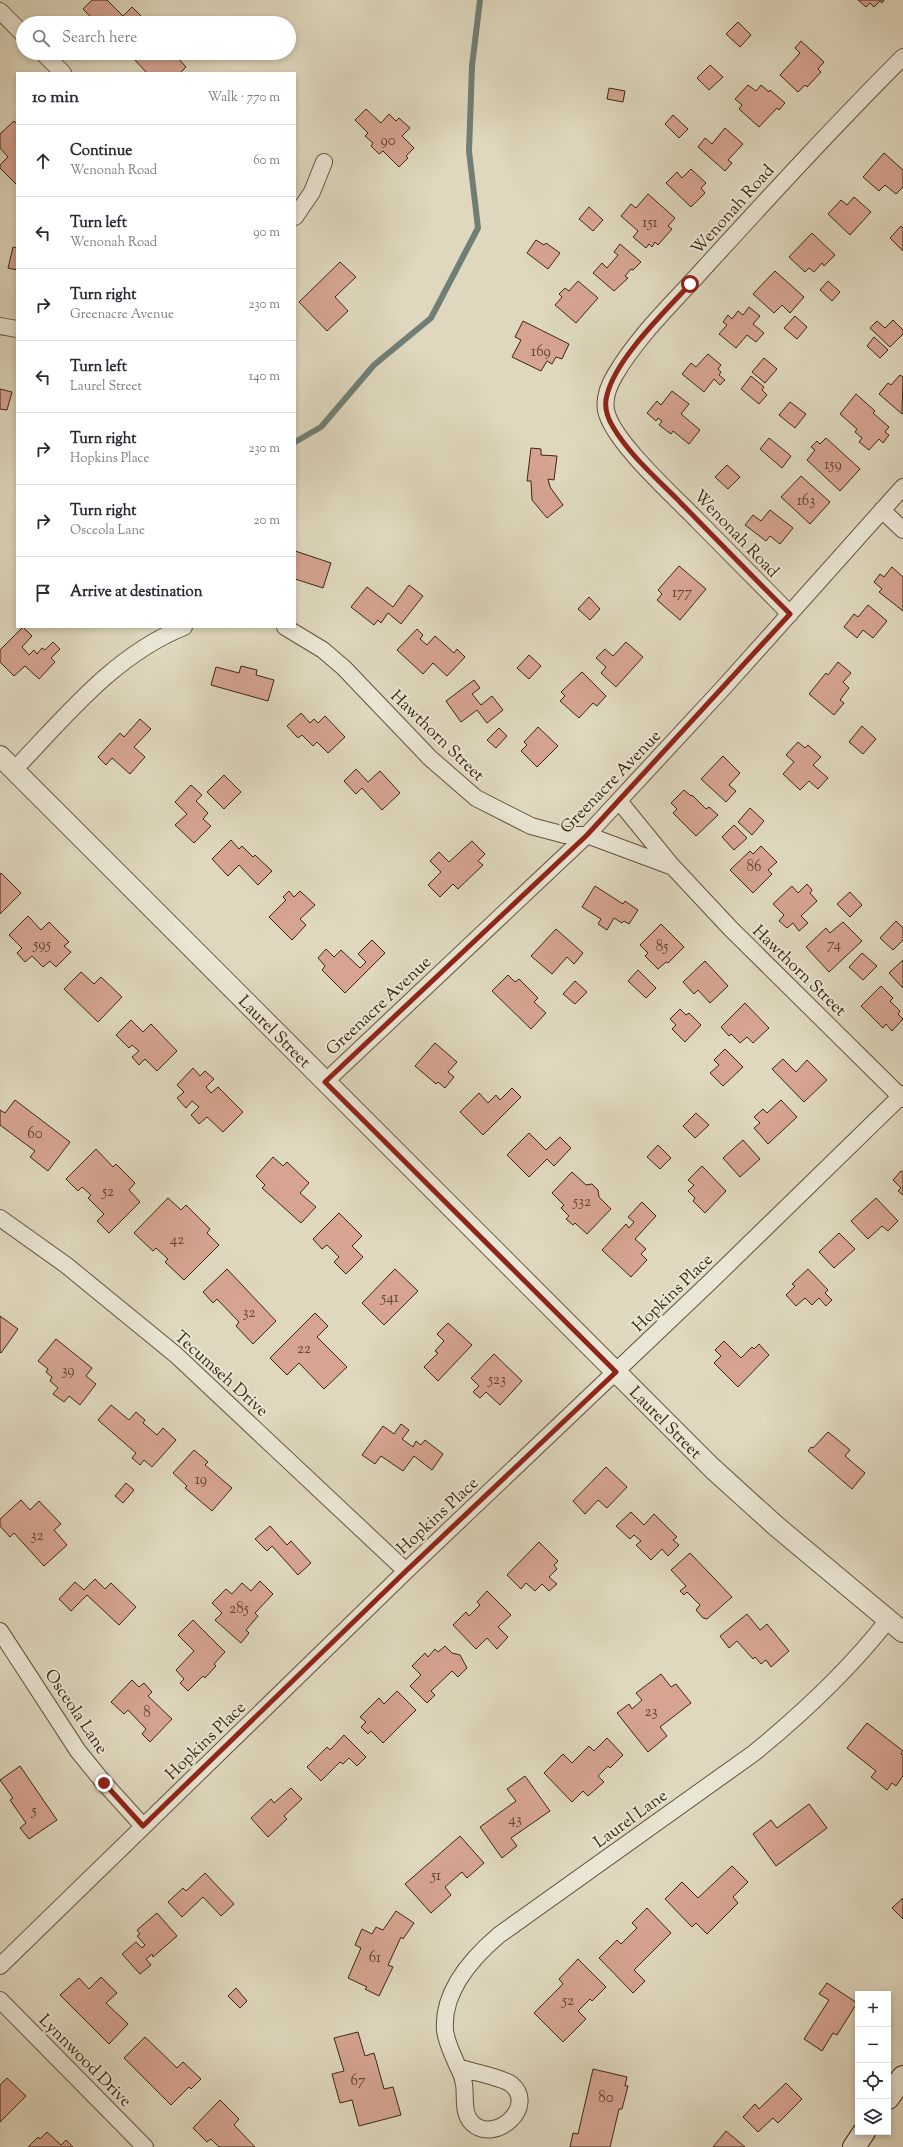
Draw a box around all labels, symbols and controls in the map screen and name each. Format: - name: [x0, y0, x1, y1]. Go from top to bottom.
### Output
- search box: [16, 16, 296, 60]
- icon: search: [30, 27, 52, 49]
- text: Search here: [62, 28, 137, 49]
- text: 10 min: [32, 86, 79, 110]
- text: Walk · 770 m: [207, 89, 280, 107]
- house number: 90: [380, 131, 396, 152]
- text: Continue: [70, 141, 132, 162]
- icon: ahead: [32, 150, 54, 172]
- text: 60 m: [253, 152, 280, 170]
- street label: Wenonah Road: [686, 160, 781, 261]
- text: Wenonah Road: [70, 162, 157, 180]
- text: Turn left: [70, 213, 127, 234]
- house number: 151: [642, 213, 658, 234]
- icon: left: [32, 222, 54, 244]
- text: 90 m: [253, 224, 280, 242]
- text: Wenonah Road: [70, 234, 157, 252]
- route start: [681, 275, 699, 293]
- text: Turn right: [70, 285, 136, 306]
- icon: right: [32, 294, 54, 316]
- text: 230 m: [248, 296, 280, 314]
- text: Greenacre Avenue: [70, 306, 174, 324]
- house number: 169: [531, 342, 551, 363]
- text: Turn left: [70, 357, 127, 378]
- icon: left: [32, 366, 54, 388]
- text: 140 m: [249, 368, 280, 386]
- text: Laurel Street: [70, 378, 142, 396]
- text: Turn right: [70, 429, 136, 450]
- icon: right: [32, 438, 54, 460]
- text: 230 m: [248, 440, 280, 458]
- text: Hopkins Place: [70, 450, 149, 468]
- house number: 159: [824, 455, 842, 476]
- street label: Wenonah Road: [687, 485, 784, 584]
- house number: 163: [797, 491, 815, 512]
- text: Turn right: [70, 501, 136, 522]
- icon: right: [32, 510, 54, 532]
- text: 20 m: [254, 512, 280, 530]
- text: Osceola Lane: [70, 522, 145, 540]
- icon: arrive: [32, 582, 54, 604]
- text: Arrive at destination: [70, 582, 203, 603]
- house number: 177: [672, 583, 693, 604]
- street label: Hawthorn Street: [384, 685, 489, 788]
- street label: Greenacre Avenue: [556, 725, 667, 840]
- house number: 86: [747, 857, 761, 878]
- street label: Hawthorn Street: [746, 920, 851, 1023]
- house number: 595: [32, 935, 51, 956]
- house number: 74: [827, 935, 841, 956]
- house number: 85: [656, 937, 668, 958]
- street label: Greenacre Avenue: [321, 951, 437, 1062]
- street label: Laurel Street: [232, 991, 315, 1074]
- house number: 60: [27, 1124, 43, 1145]
- house number: 52: [101, 1182, 114, 1203]
- house number: 532: [572, 1192, 591, 1213]
- house number: 42: [170, 1230, 184, 1251]
- street label: Hopkins Place: [628, 1249, 719, 1338]
- house number: 541: [380, 1288, 399, 1309]
- house number: 32: [242, 1303, 256, 1324]
- street label: Tecumseh Drive: [168, 1326, 273, 1423]
- house number: 22: [297, 1339, 311, 1360]
- house number: 39: [61, 1361, 75, 1382]
- house number: 523: [487, 1370, 506, 1391]
- street label: Laurel Street: [623, 1382, 706, 1465]
- house number: 19: [195, 1470, 207, 1491]
- street label: Hopkins Place: [392, 1472, 485, 1561]
- house number: 32: [30, 1526, 44, 1547]
- house number: 285: [229, 1599, 249, 1620]
- street label: Osceola Lane: [38, 1665, 113, 1760]
- street label: Hopkins Place: [161, 1697, 252, 1786]
- house number: 23: [644, 1702, 658, 1723]
- house number: 8: [143, 1703, 151, 1724]
- route end: [95, 1774, 113, 1792]
- street label: Laurel Lane: [589, 1785, 673, 1855]
- house number: 5: [30, 1801, 37, 1822]
- house number: 43: [508, 1810, 522, 1831]
- house number: 51: [430, 1866, 441, 1887]
- house number: 61: [369, 1948, 381, 1969]
- house number: 52: [561, 1991, 574, 2012]
- map controls: [855, 1991, 891, 2135]
- button: +: [855, 1991, 891, 2027]
- street label: Lynnwood Drive: [33, 2010, 137, 2113]
- button: −: [855, 2027, 891, 2063]
- button: locate: [855, 2063, 891, 2099]
- house number: 67: [351, 2071, 366, 2092]
- house number: 80: [598, 2088, 614, 2109]
- button: layers: [855, 2099, 891, 2135]

